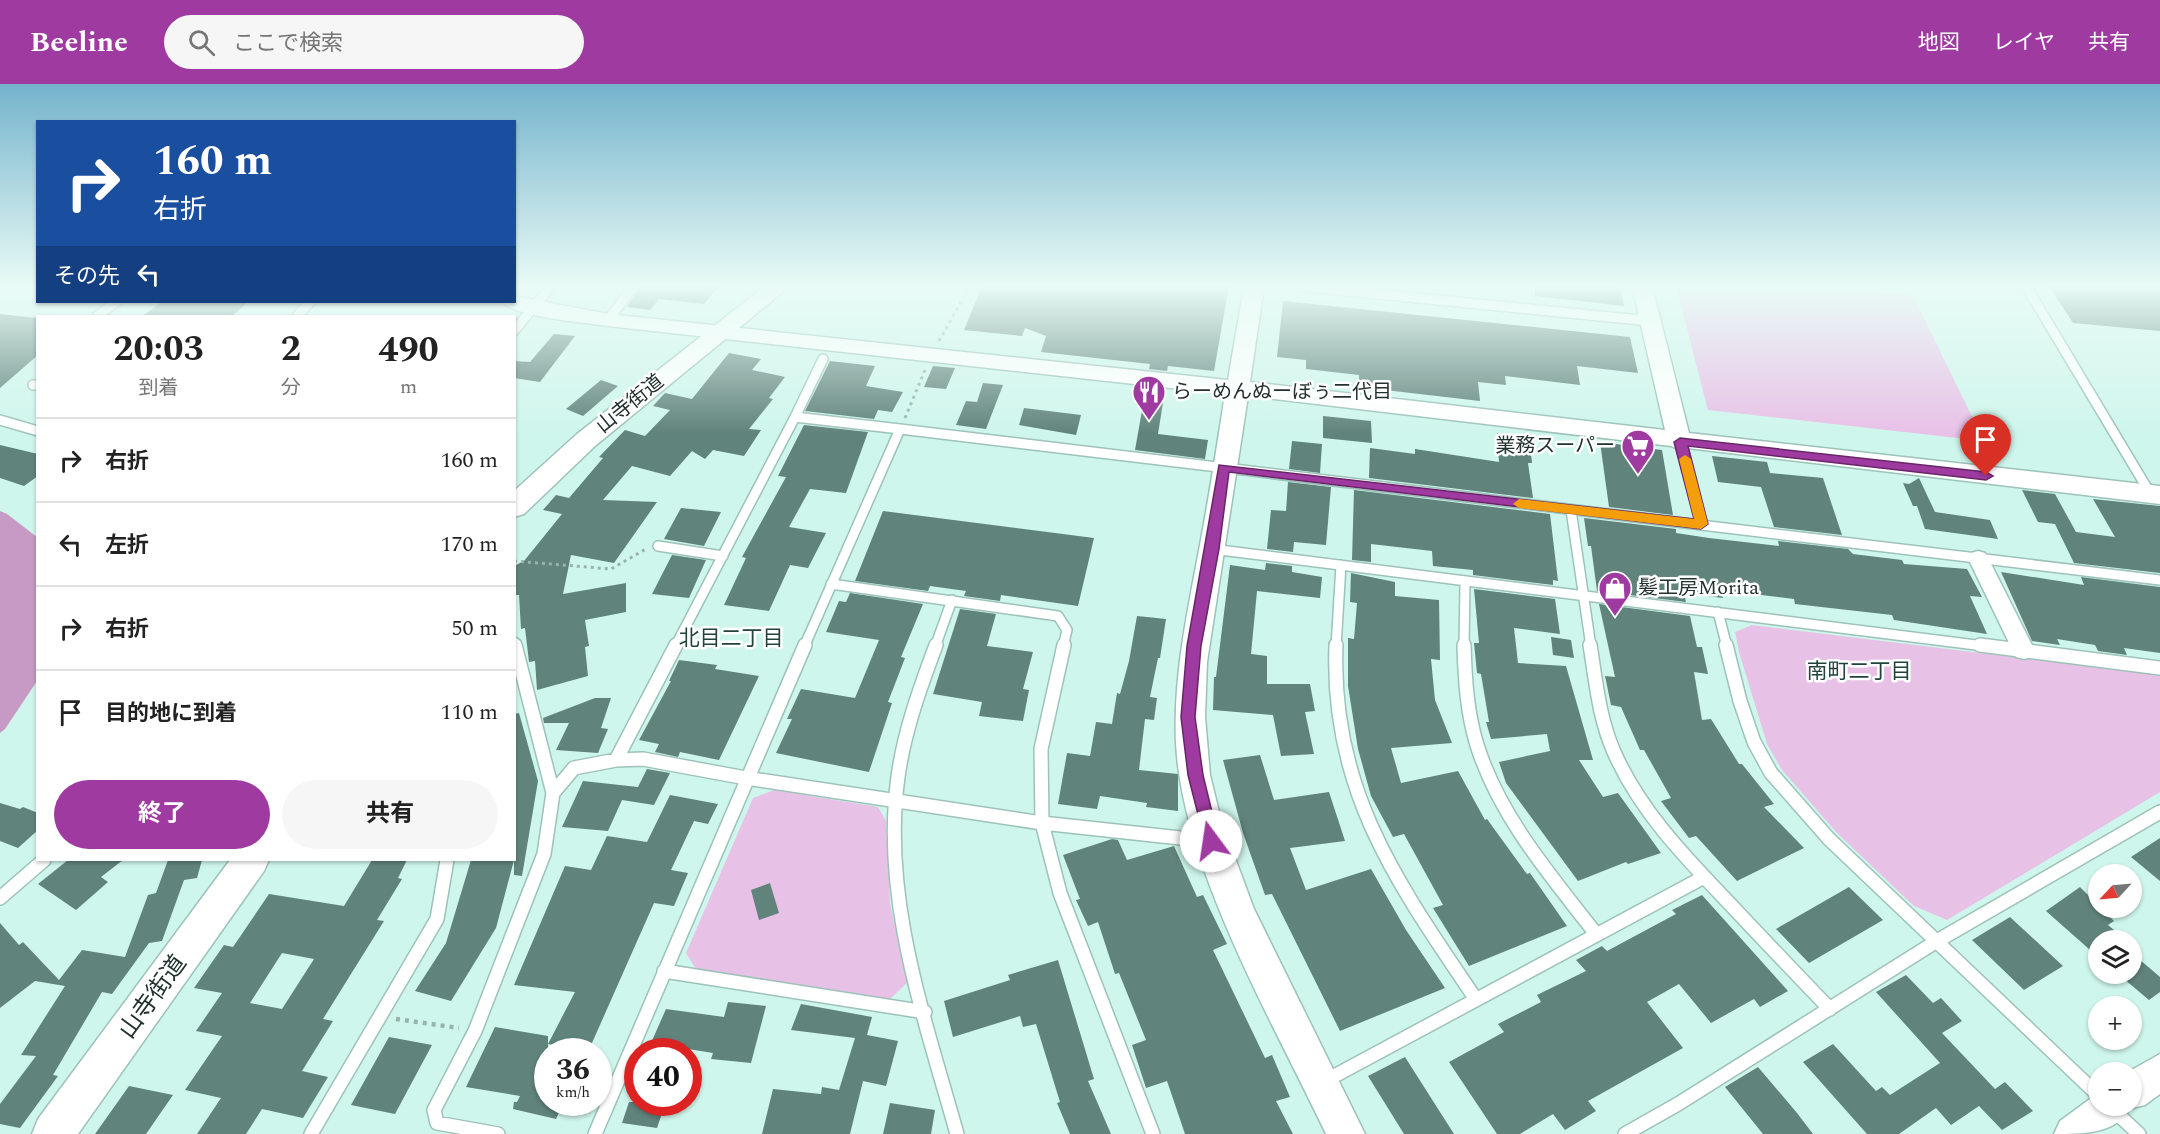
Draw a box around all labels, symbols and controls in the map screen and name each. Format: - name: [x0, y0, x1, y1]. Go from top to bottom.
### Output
- search box: [164, 15, 584, 69]
- text: Beeline: [30, 21, 128, 64]
- icon: search: [185, 26, 218, 59]
- text: ここで検索: [233, 27, 343, 60]
- text: 地図: [1918, 27, 1960, 59]
- text: レイヤ: [1993, 27, 2055, 59]
- text: 共有: [2088, 27, 2130, 59]
- text: 160 m: [153, 130, 272, 193]
- icon: right: [54, 144, 132, 222]
- text: 右折: [153, 189, 207, 231]
- icon: left: [132, 258, 165, 291]
- text: その先: [54, 260, 120, 293]
- text: 20:03: [113, 322, 204, 377]
- text: 2: [281, 322, 301, 377]
- text: 490: [378, 323, 439, 378]
- street label: 山寺街道: [589, 367, 671, 441]
- text: m: [400, 372, 417, 402]
- text: 到着: [138, 373, 178, 403]
- text: 分: [281, 373, 301, 403]
- restaurant icon: らーめんぬーぼぅ二代目: [1131, 374, 1167, 421]
- place label: らーめんぬーぼぅ二代目: [1172, 377, 1392, 407]
- pin: [1960, 414, 2011, 476]
- icon: arrive: [1969, 423, 2002, 456]
- supermarket icon: 業務スーパー: [1620, 428, 1656, 475]
- place label: 業務スーパー: [1495, 431, 1615, 461]
- icon: right: [54, 444, 87, 477]
- text: 160 m: [441, 444, 498, 477]
- text: 右折: [105, 445, 149, 478]
- icon: left: [54, 528, 87, 561]
- text: 170 m: [441, 528, 498, 561]
- text: 左折: [105, 529, 149, 562]
- shop icon: 髪工房Morita: [1597, 570, 1633, 617]
- place label: 髪工房Morita: [1638, 573, 1759, 603]
- icon: right: [54, 612, 87, 645]
- text: 50 m: [452, 612, 498, 645]
- text: 右折: [105, 613, 149, 646]
- district label: 北目二丁目: [679, 623, 784, 655]
- district label: 南町二丁目: [1807, 656, 1912, 688]
- icon: arrive: [54, 696, 87, 729]
- text: 110 m: [441, 696, 498, 729]
- text: 目的地に到着: [105, 697, 237, 730]
- button: 終了: [54, 780, 270, 849]
- button: 共有: [282, 780, 498, 849]
- position arrow: [1179, 809, 1243, 873]
- north arrow: [2088, 864, 2142, 918]
- map controls: [2088, 864, 2142, 1116]
- button: layers: [2088, 930, 2142, 984]
- street label: 山寺街道: [110, 948, 196, 1046]
- button: +: [2088, 996, 2142, 1050]
- speed limit sign: 40: [624, 1038, 702, 1116]
- text: 36: [556, 1047, 590, 1093]
- button: −: [2088, 1062, 2142, 1116]
- text: km/h: [556, 1081, 590, 1104]

